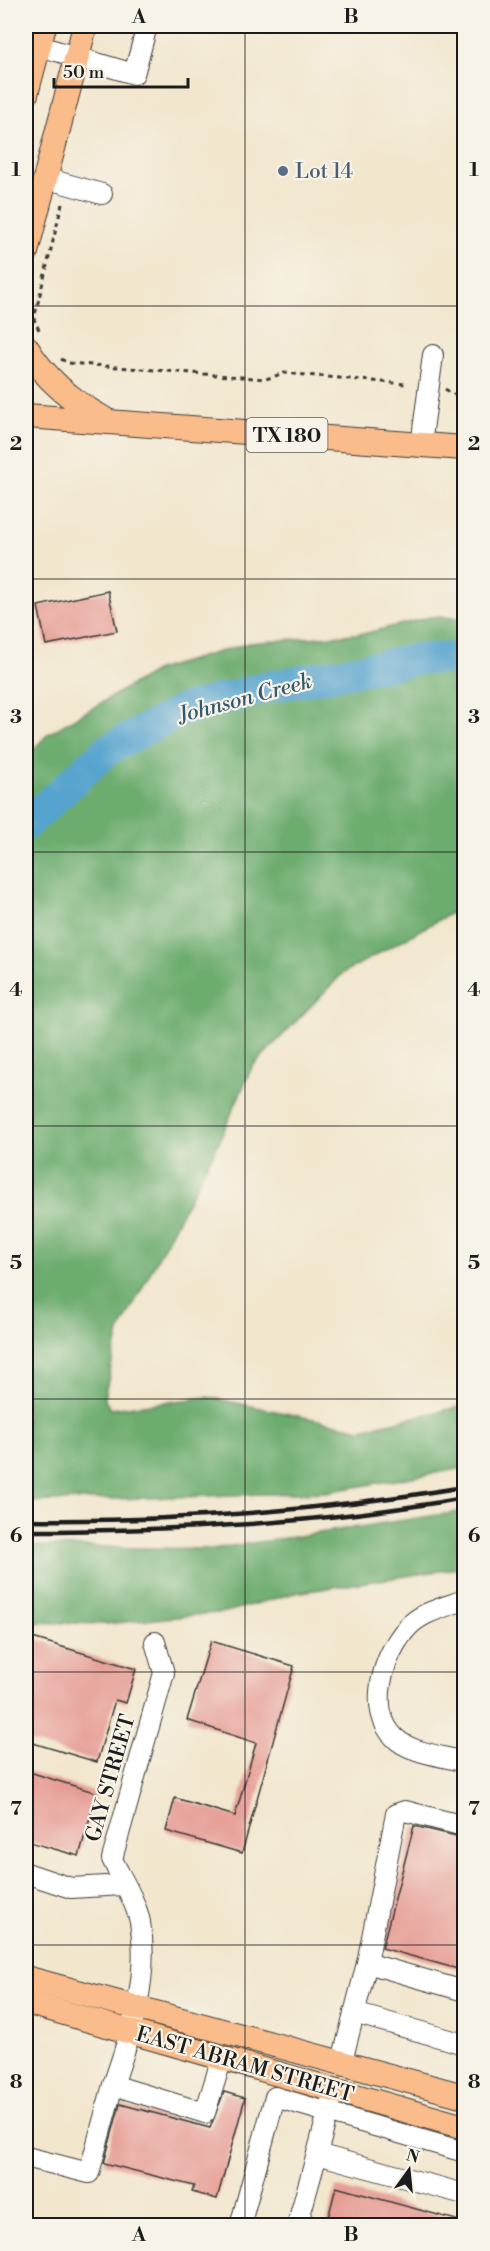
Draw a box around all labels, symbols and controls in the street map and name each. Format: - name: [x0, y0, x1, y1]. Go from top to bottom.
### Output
- text: A: [131, 5, 147, 30]
- text: B: [343, 5, 359, 30]
- scale bar: [54, 51, 188, 89]
- text: 50 m: [63, 61, 105, 84]
- text: 1: [11, 158, 21, 183]
- text: 1: [469, 158, 479, 183]
- place label: Lot 14: [295, 159, 353, 185]
- marker: Lot 14: [276, 164, 290, 178]
- road number: TX 180: [246, 418, 328, 452]
- text: 2: [10, 432, 22, 457]
- text: 2: [468, 432, 480, 457]
- water label: Johnson Creek: [173, 668, 315, 730]
- text: 3: [10, 705, 22, 730]
- text: 3: [468, 705, 480, 730]
- text: 4: [9, 978, 23, 1003]
- text: 4: [467, 978, 481, 1003]
- text: 5: [10, 1251, 22, 1276]
- text: 5: [468, 1251, 480, 1276]
- text: 6: [10, 1524, 23, 1549]
- text: 6: [468, 1524, 481, 1549]
- street label: GAY STREET: [80, 1711, 142, 1845]
- text: 7: [10, 1797, 22, 1822]
- text: 7: [468, 1797, 480, 1822]
- street label: EAST ABRAM STREET: [133, 2021, 357, 2109]
- text: 8: [10, 2070, 23, 2095]
- text: 8: [468, 2070, 481, 2095]
- north arrow: [379, 2140, 439, 2200]
- text: N: [404, 2145, 422, 2168]
- text: A: [131, 2223, 147, 2248]
- text: B: [343, 2223, 359, 2248]

